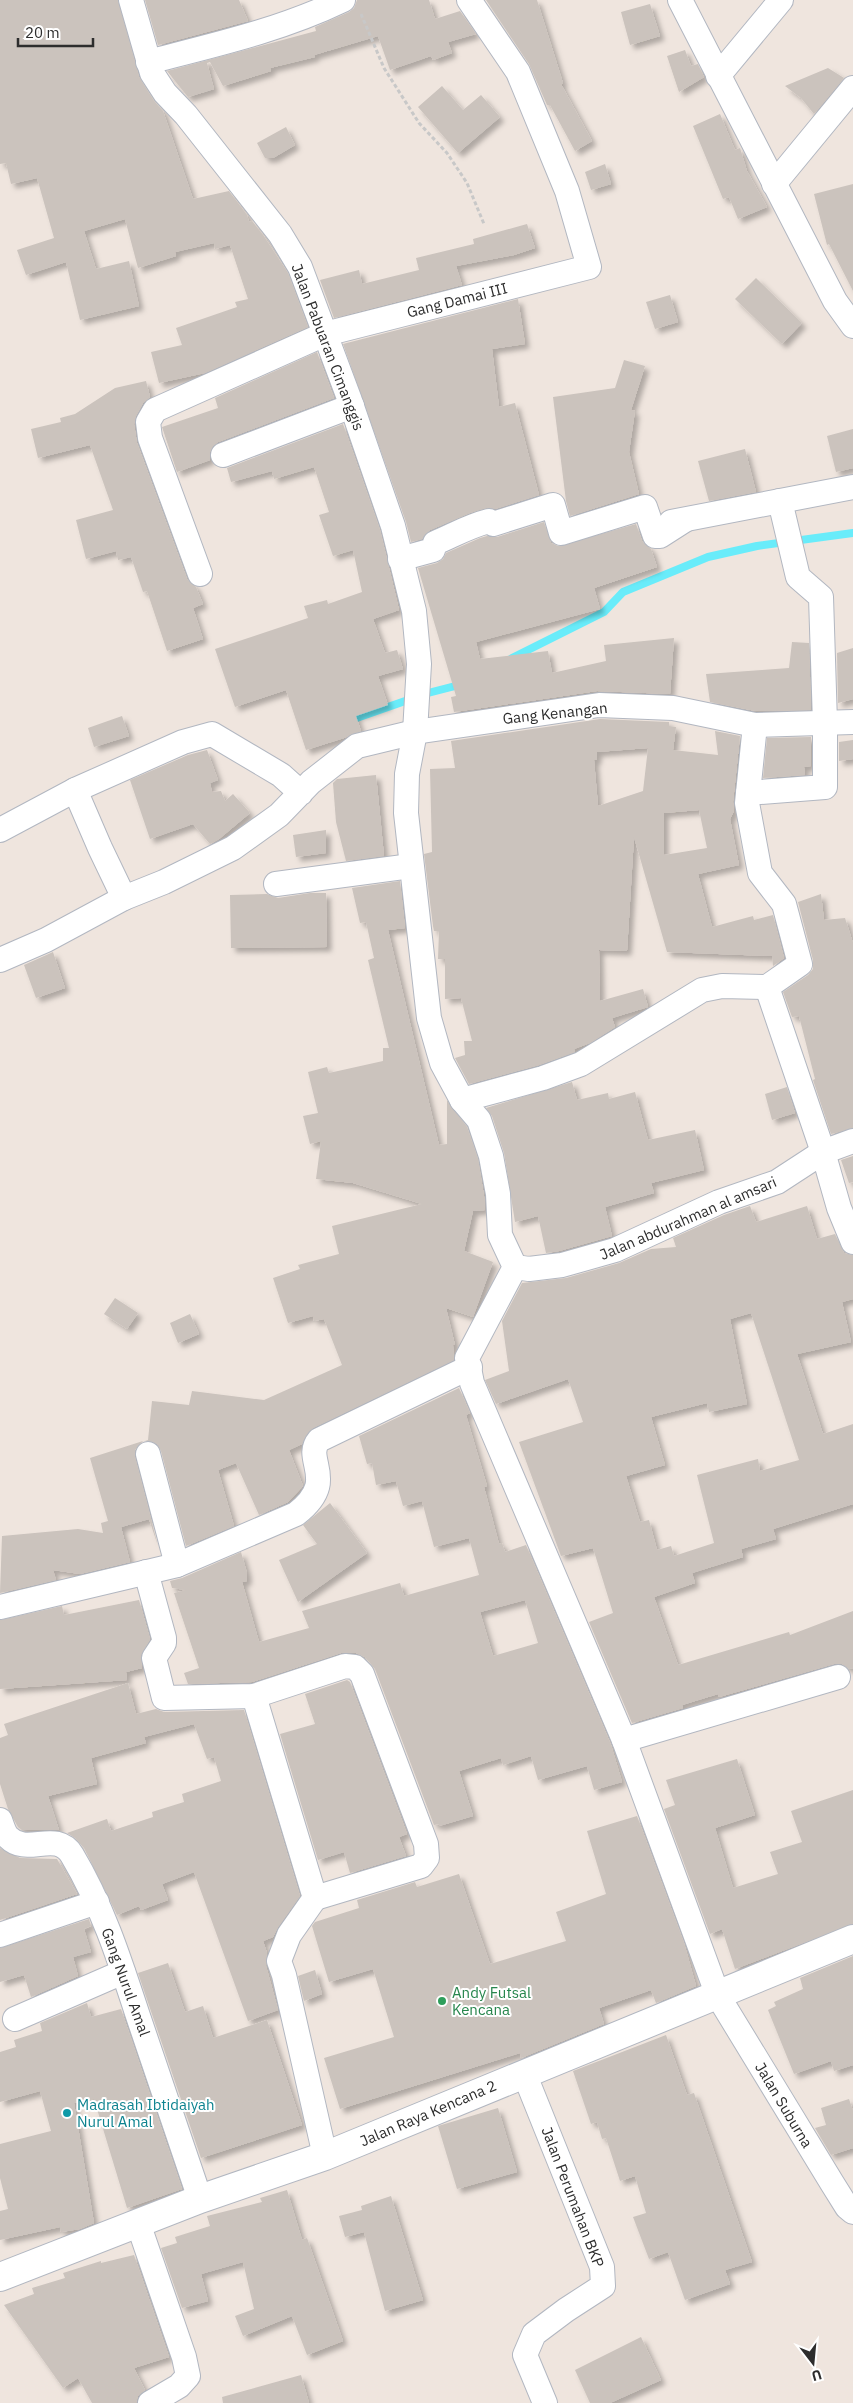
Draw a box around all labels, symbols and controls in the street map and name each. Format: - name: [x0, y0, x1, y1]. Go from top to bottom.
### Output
- scale bar: [18, 15, 92, 47]
- text: 20 m: [25, 23, 60, 42]
- street label: Jalan Pabuaran Cimanggis: [287, 261, 369, 433]
- street label: Gang Damai III: [405, 278, 509, 322]
- street label: Gang Kenangan: [502, 698, 608, 728]
- street label: Jalan abdurahman al amsari: [597, 1172, 779, 1264]
- street label: Gang Nurul Amal: [98, 1925, 154, 2039]
- place label: Andy Futsal Kencana: [452, 1983, 531, 2019]
- marker: Andy Futsal Kencana: [436, 1995, 448, 2007]
- street label: Jalan Suburna: [751, 2059, 817, 2151]
- street label: Jalan Raya Kencana 2: [357, 2076, 499, 2150]
- place label: Madrasah Ibtidaiyah Nurul Amal: [77, 2095, 215, 2131]
- marker: Madrasah Ibtidaiyah Nurul Amal: [61, 2107, 73, 2119]
- street label: Jalan Perumahan BKP: [537, 2124, 609, 2270]
- north arrow: [788, 2338, 838, 2388]
- text: U: [809, 2366, 824, 2385]

